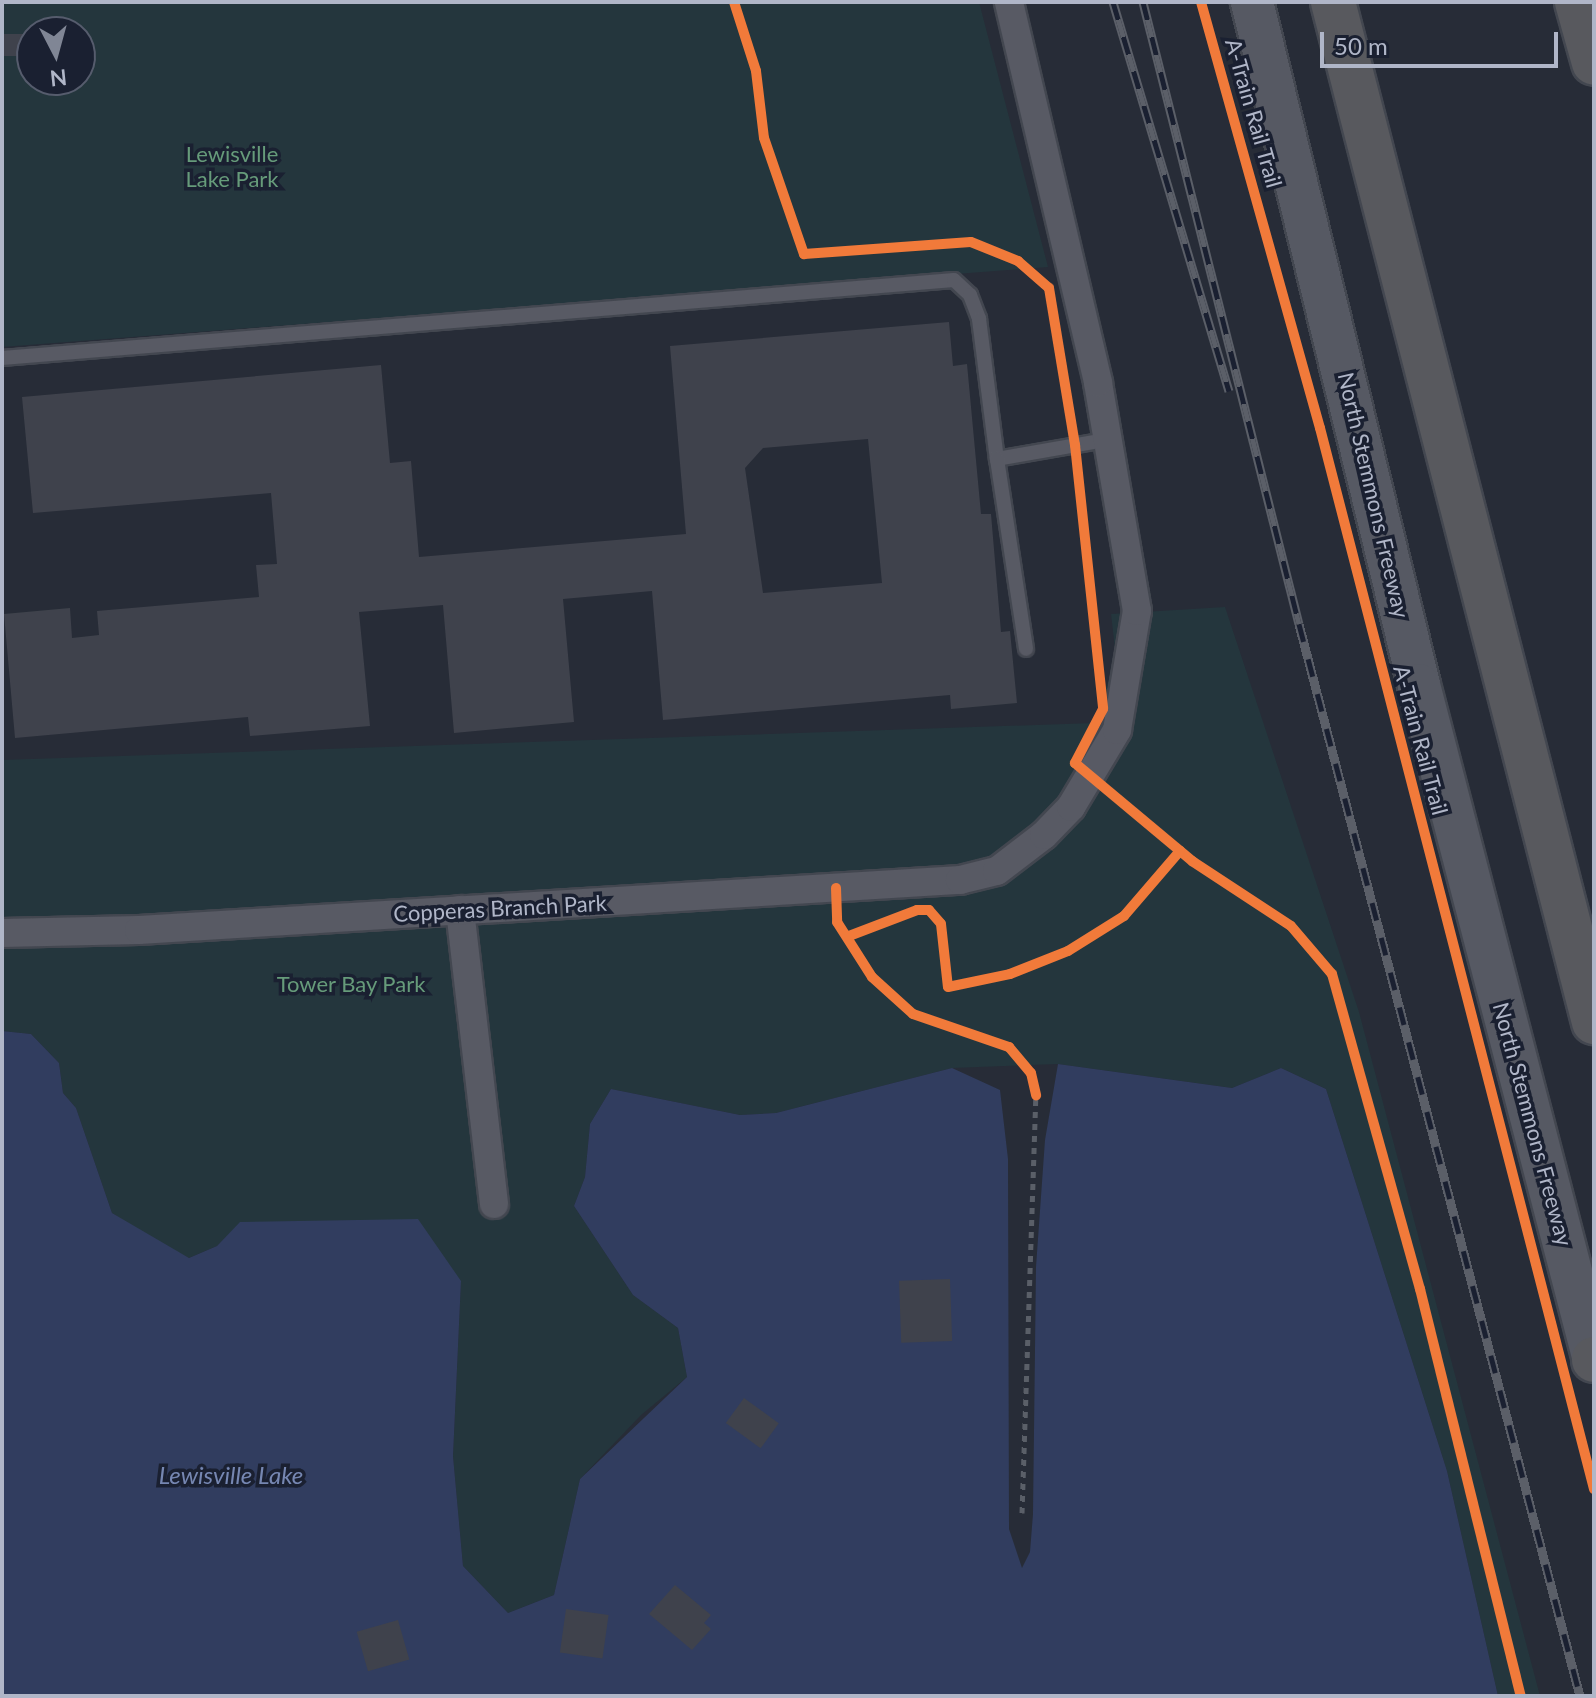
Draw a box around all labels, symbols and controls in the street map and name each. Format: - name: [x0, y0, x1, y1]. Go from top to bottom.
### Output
- north arrow: [16, 16, 96, 96]
- scale bar: [1324, 16, 1562, 66]
- text: 50 m: [1334, 31, 1388, 60]
- street label: A-Train Rail Trail: [1220, 35, 1288, 191]
- text: N: [49, 64, 68, 93]
- park label: Lewisville Lake Park: [185, 140, 279, 192]
- street label: North Stemmons Freeway: [1333, 370, 1415, 620]
- street label: A-Train Rail Trail: [1388, 662, 1454, 818]
- street label: Copperas Branch Park: [393, 889, 607, 927]
- park label: Tower Bay Park: [276, 971, 426, 997]
- street label: North Stemmons Freeway: [1488, 999, 1578, 1249]
- water label: Lewisville Lake: [159, 1461, 303, 1489]

